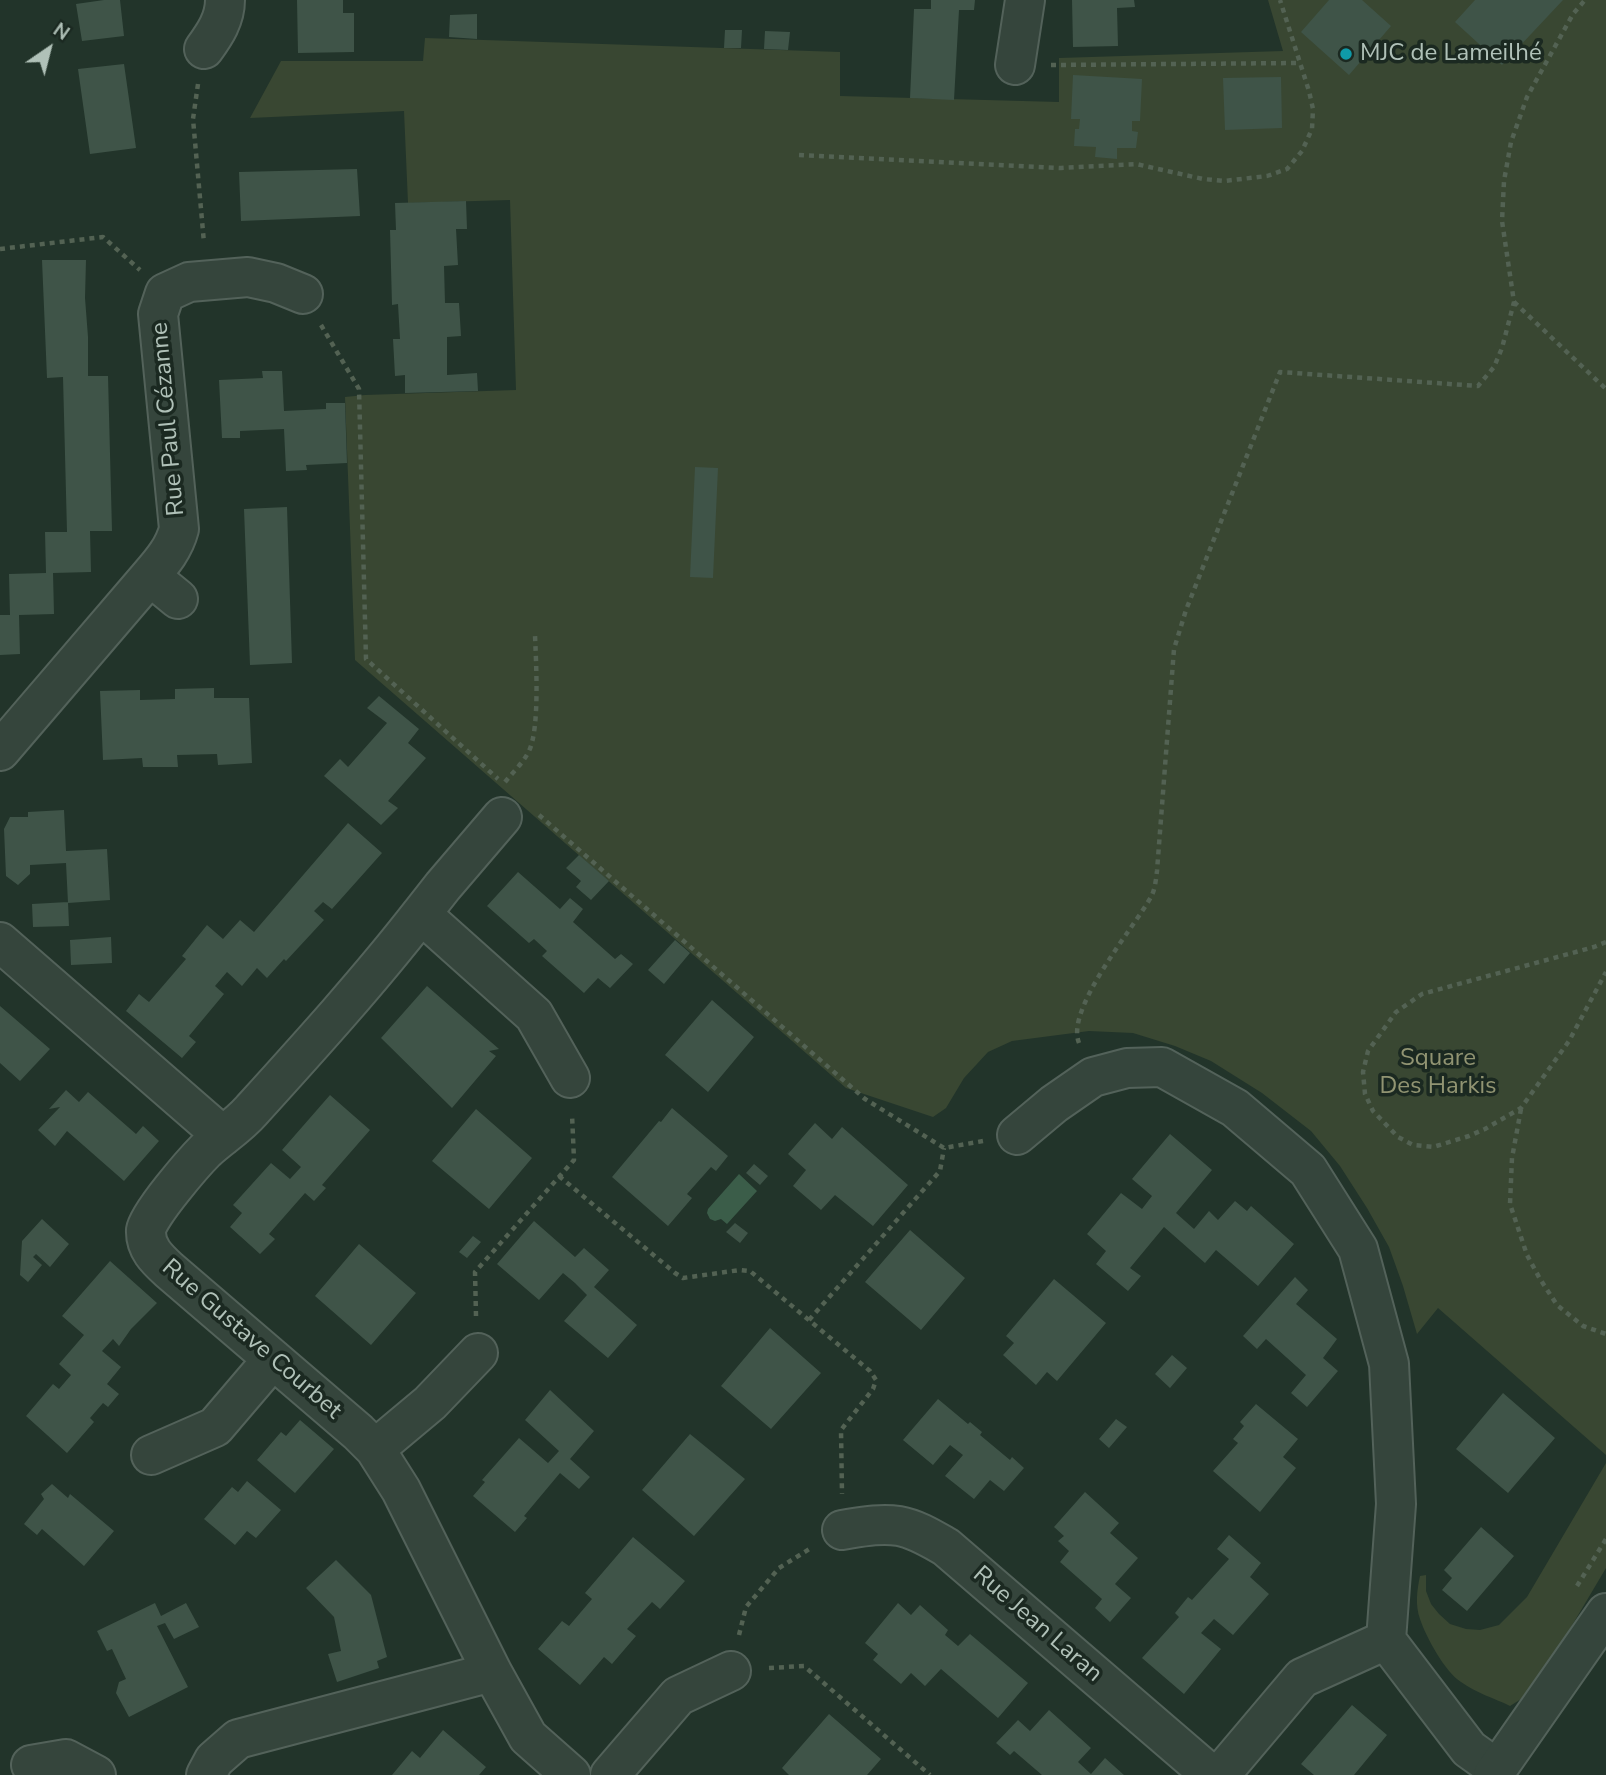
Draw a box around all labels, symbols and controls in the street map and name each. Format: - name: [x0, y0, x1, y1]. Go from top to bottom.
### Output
- north arrow: [14, 14, 84, 84]
- text: N: [48, 17, 74, 47]
- place label: MJC de Lameilhé: [1360, 40, 1542, 68]
- marker: MJC de Lameilhé: [1338, 46, 1354, 62]
- street label: Rue Paul Cézanne: [146, 321, 192, 517]
- park label: Square Des Harkis: [1380, 1045, 1496, 1101]
- street label: Rue Gustave Courbet: [155, 1254, 347, 1426]
- street label: Rue Jean Laran: [966, 1561, 1108, 1689]

